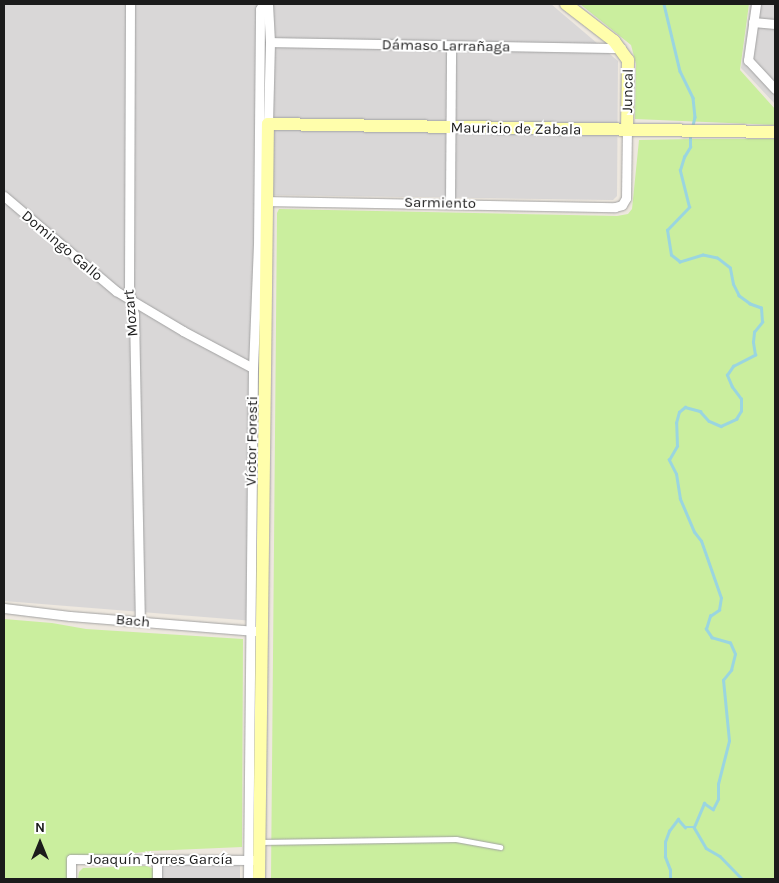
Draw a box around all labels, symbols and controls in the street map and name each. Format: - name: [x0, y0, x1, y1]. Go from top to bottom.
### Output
- street label: Dámaso Larrañaga: [382, 36, 510, 56]
- street label: Juncal: [619, 69, 637, 113]
- street label: Mauricio de Zabala: [450, 119, 582, 139]
- street label: Sarmiento: [404, 193, 476, 213]
- street label: Domingo Gallo: [18, 207, 106, 285]
- street label: Mozart: [120, 289, 142, 337]
- street label: Víctor Foresti: [242, 396, 262, 486]
- street label: Bach: [115, 611, 151, 631]
- north arrow: [15, 818, 65, 868]
- text: N: [35, 819, 45, 836]
- street label: Joaquín Torres García: [87, 851, 233, 869]

